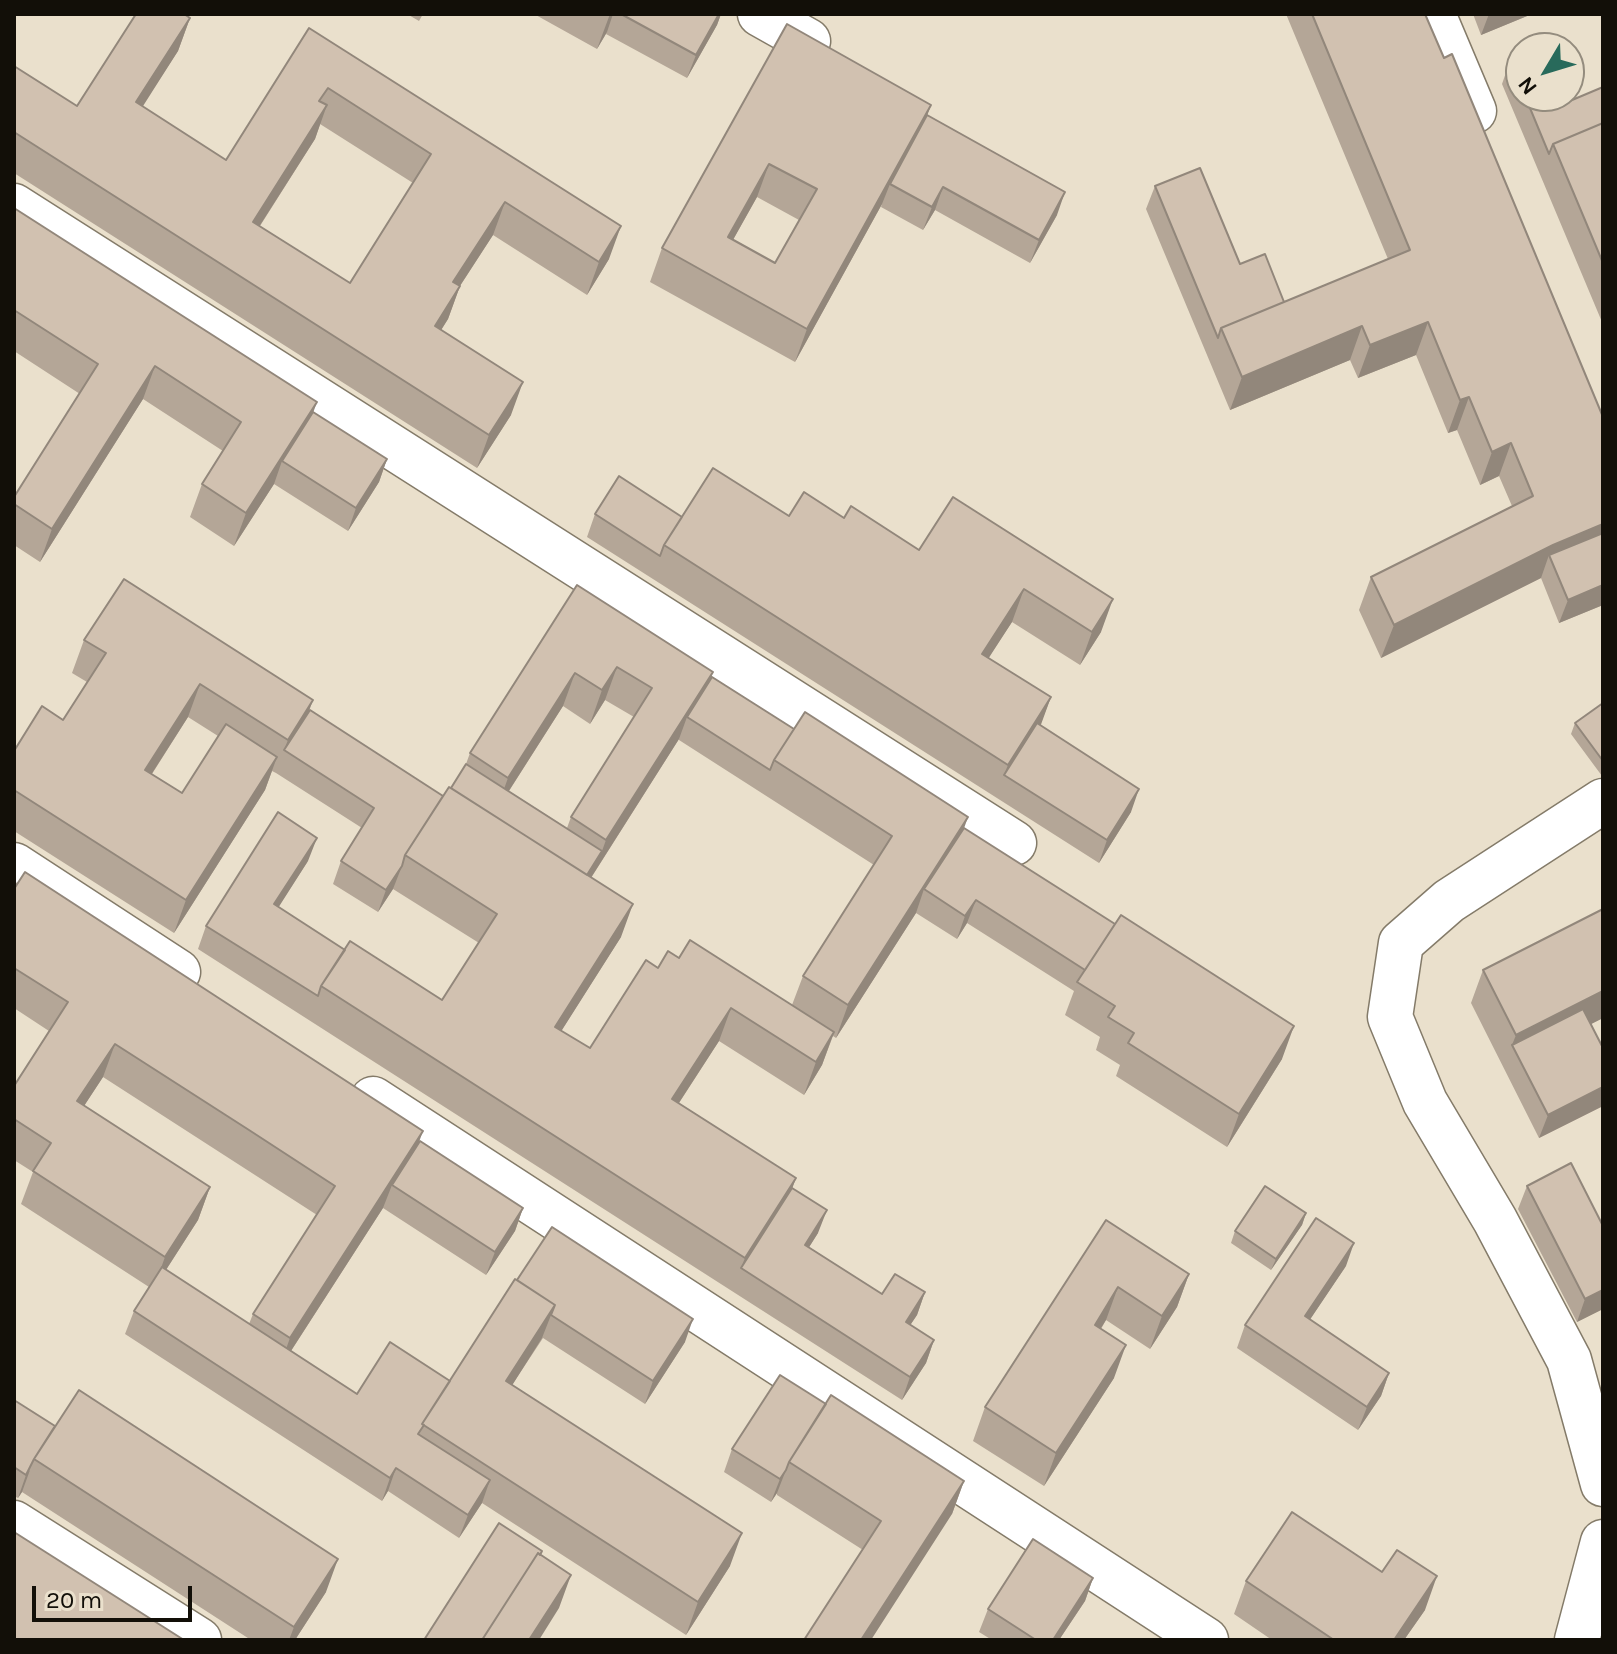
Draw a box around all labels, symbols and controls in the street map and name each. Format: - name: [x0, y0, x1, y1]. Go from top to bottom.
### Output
- north arrow: [1505, 32, 1585, 112]
- text: N: [1513, 71, 1543, 100]
- scale bar: [36, 1570, 196, 1620]
- text: 20 m: [46, 1586, 102, 1614]

